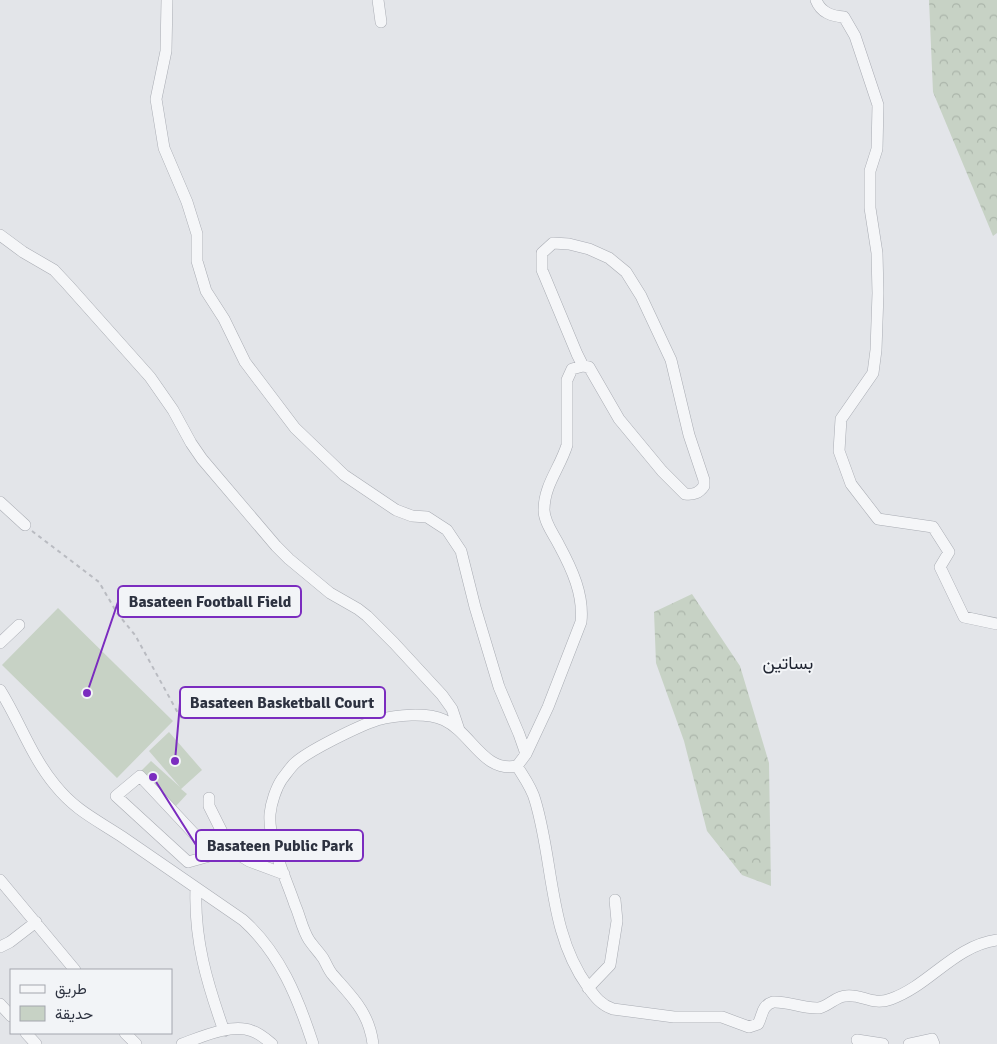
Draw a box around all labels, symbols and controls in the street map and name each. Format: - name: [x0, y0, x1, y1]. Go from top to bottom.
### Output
- callout: Basateen Football Field: [118, 586, 301, 617]
- text: Basateen Football Field: [129, 592, 292, 612]
- district label: بساتين: [763, 652, 813, 674]
- callout: Basateen Basketball Court: [180, 687, 385, 718]
- text: Basateen Basketball Court: [190, 693, 374, 713]
- callout: Basateen Public Park: [196, 830, 363, 861]
- text: Basateen Public Park: [207, 836, 354, 856]
- legend: [10, 969, 172, 1034]
- text: طريق: [55, 980, 87, 999]
- text: حديقة: [55, 1005, 93, 1023]

